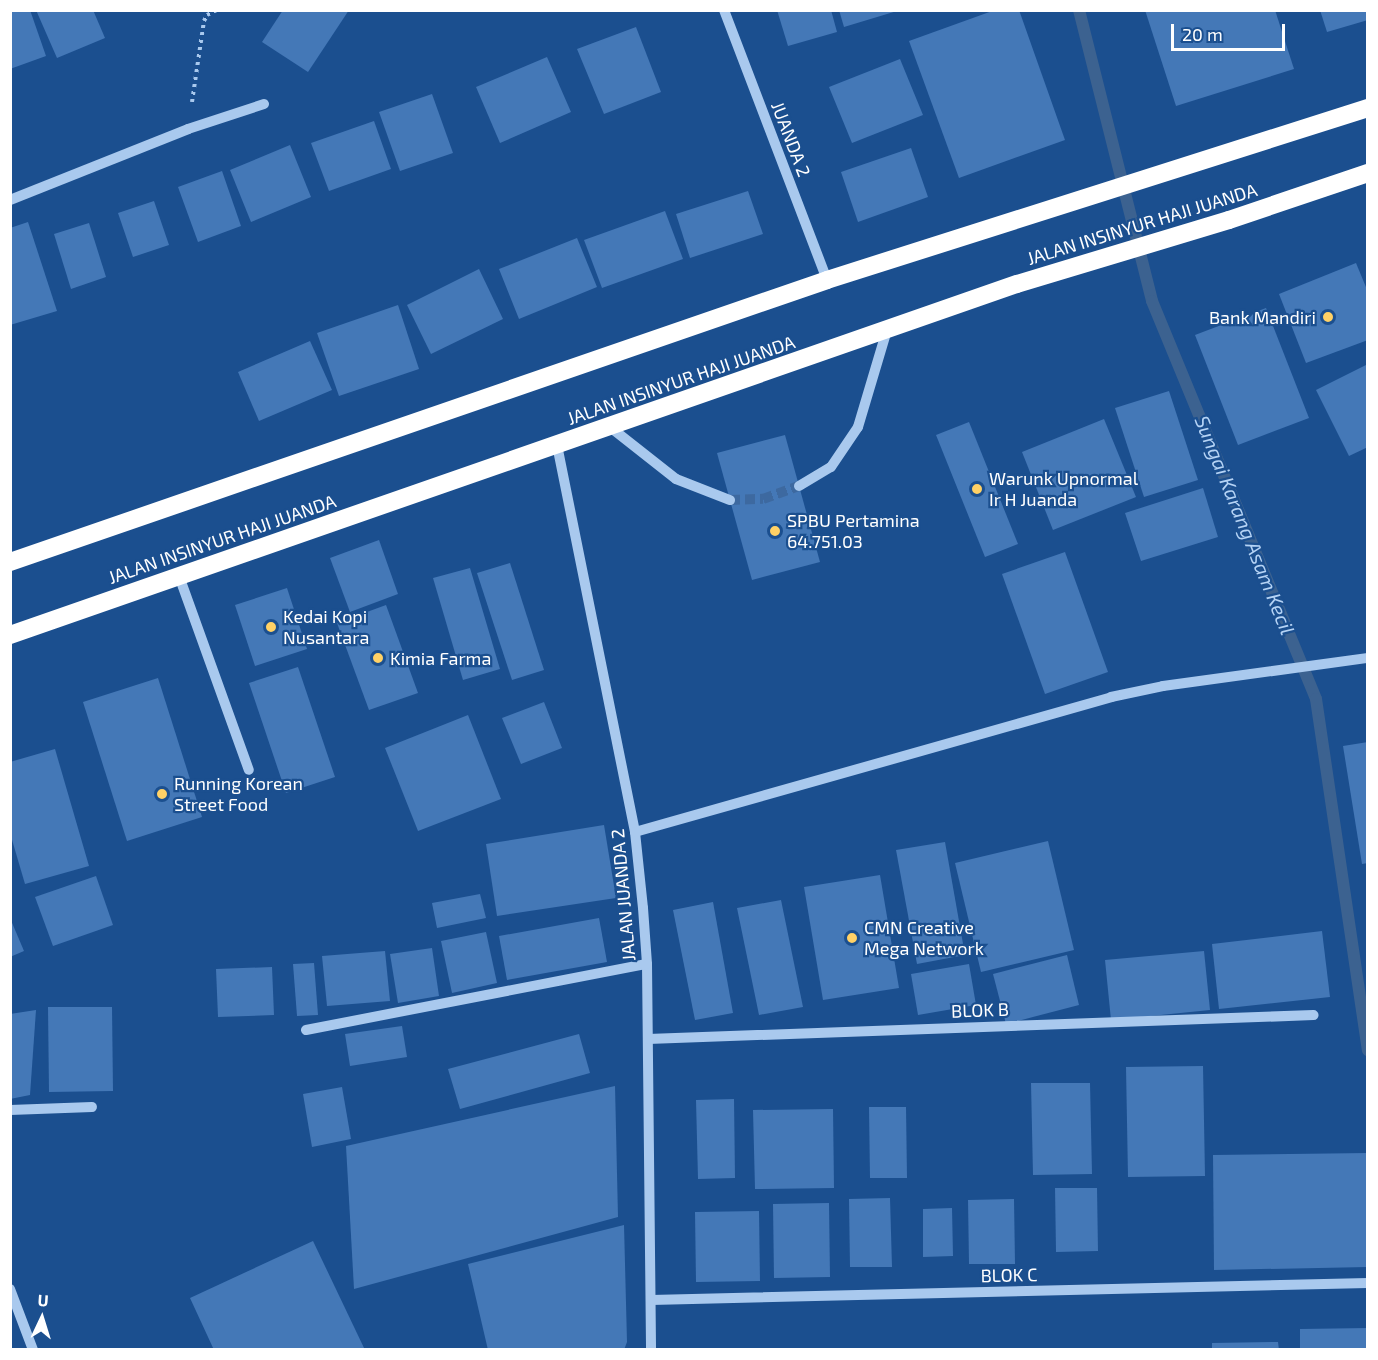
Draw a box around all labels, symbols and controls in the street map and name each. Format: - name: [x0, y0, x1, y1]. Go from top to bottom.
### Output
- scale bar: [1174, 12, 1288, 50]
- text: 20 m: [1182, 23, 1223, 45]
- street label: JUANDA 2: [767, 98, 815, 180]
- street label: JALAN INSINYUR HAJI JUANDA: [1024, 179, 1260, 269]
- place label: Bank Mandiri: [1209, 306, 1316, 328]
- marker: Bank Mandiri: [1321, 310, 1335, 324]
- street label: JALAN INSINYUR HAJI JUANDA: [564, 331, 798, 429]
- water label: Sungai Karang Asam Kecil: [1190, 412, 1300, 638]
- place label: Warunk Upnormal Ir H Juanda: [989, 468, 1138, 510]
- marker: Warunk Upnormal Ir H Juanda: [970, 482, 984, 496]
- street label: JALAN INSINYUR HAJI JUANDA: [105, 490, 339, 588]
- place label: SPBU Pertamina 64.751.03: [787, 510, 920, 552]
- marker: SPBU Pertamina 64.751.03: [768, 524, 782, 538]
- place label: Kedai Kopi Nusantara: [283, 606, 369, 648]
- marker: Kedai Kopi Nusantara: [264, 620, 278, 634]
- place label: Kimia Farma: [390, 647, 491, 669]
- marker: Kimia Farma: [371, 651, 385, 665]
- place label: Running Korean Street Food: [174, 773, 303, 816]
- marker: Running Korean Street Food: [155, 787, 169, 801]
- street label: JALAN JUANDA 2: [606, 828, 640, 962]
- place label: CMN Creative Mega Network: [864, 917, 984, 960]
- marker: CMN Creative Mega Network: [845, 931, 859, 945]
- street label: BLOK B: [951, 998, 1009, 1022]
- street label: BLOK C: [980, 1264, 1038, 1286]
- north arrow: [12, 1288, 72, 1348]
- text: U: [37, 1290, 49, 1309]

